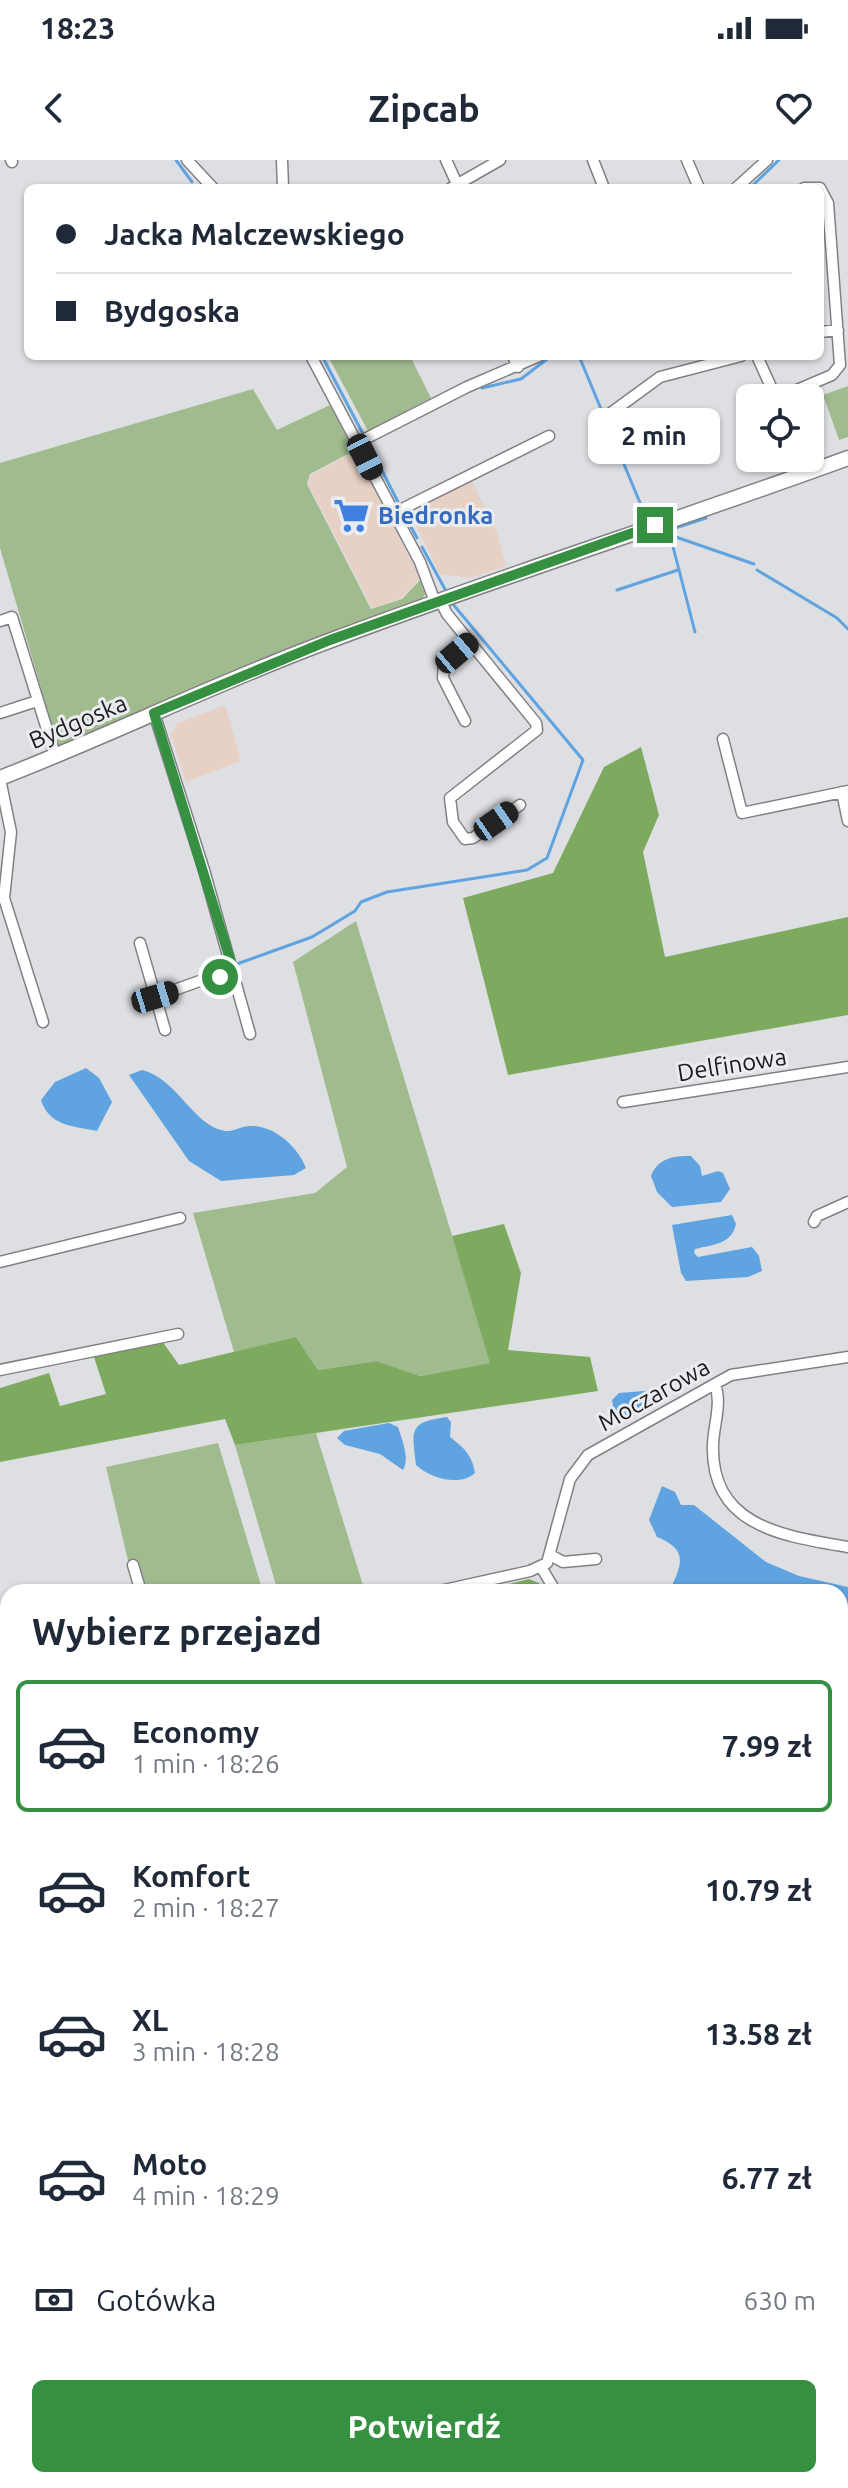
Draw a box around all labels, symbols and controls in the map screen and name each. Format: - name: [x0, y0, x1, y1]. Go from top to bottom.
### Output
- text: 18:23: [40, 11, 115, 45]
- icon: back: [32, 86, 76, 130]
- icon: heart: [772, 86, 816, 130]
- text: Zipcab: [368, 88, 480, 129]
- text: Jacka Malczewskiego: [104, 217, 405, 251]
- text: Bydgoska: [104, 294, 240, 328]
- map controls: [736, 384, 824, 472]
- button: locate: [736, 384, 824, 472]
- callout: 2 min: [589, 409, 721, 465]
- text: 2 min: [621, 421, 687, 450]
- car: [343, 430, 387, 484]
- supermarket icon: Biedronka: [333, 497, 371, 535]
- place label: Biedronka: [378, 502, 493, 529]
- route end: [637, 507, 673, 543]
- car: [431, 628, 483, 678]
- street label: Bydgoska: [25, 689, 131, 754]
- car: [469, 797, 523, 845]
- route start: [202, 959, 238, 995]
- car: [129, 979, 181, 1015]
- street label: Delfinowa: [675, 1043, 788, 1086]
- street label: Moczarowa: [593, 1353, 714, 1436]
- text: Wybierz przejazd: [32, 1611, 322, 1652]
- icon: car: [36, 1710, 108, 1782]
- text: Economy: [132, 1715, 259, 1749]
- text: 7.99 zł: [722, 1729, 812, 1763]
- text: 1 min · 18:26: [132, 1749, 280, 1778]
- icon: car: [36, 1854, 108, 1926]
- text: Komfort: [132, 1859, 250, 1893]
- text: 10.79 zł: [705, 1873, 812, 1907]
- text: 2 min · 18:27: [132, 1893, 280, 1922]
- icon: car: [36, 1998, 108, 2070]
- text: XL: [132, 2003, 168, 2037]
- text: 13.58 zł: [705, 2017, 812, 2051]
- text: 3 min · 18:28: [132, 2037, 280, 2066]
- icon: car: [36, 2142, 108, 2214]
- text: Moto: [132, 2147, 207, 2181]
- text: 6.77 zł: [722, 2161, 812, 2195]
- text: 4 min · 18:29: [132, 2181, 280, 2210]
- icon: cash: [32, 2278, 76, 2322]
- text: Gotówka: [96, 2283, 217, 2317]
- text: 630 m: [744, 2286, 816, 2315]
- button: Potwierdź: [32, 2380, 816, 2472]

